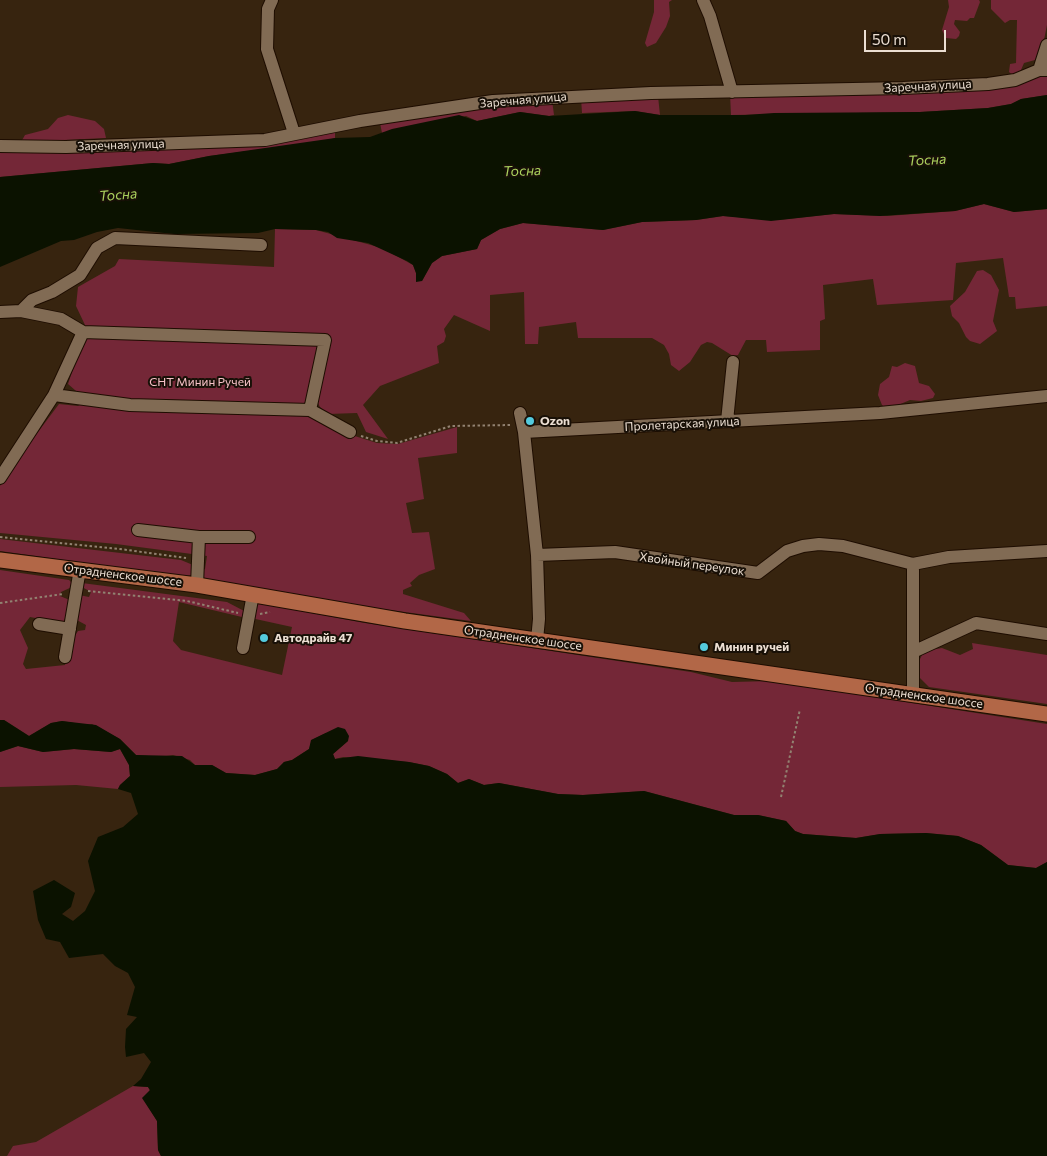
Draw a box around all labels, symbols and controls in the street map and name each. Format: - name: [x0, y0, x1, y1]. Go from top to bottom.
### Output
- scale bar: [867, 20, 950, 52]
- text: 50 m: [872, 30, 906, 48]
- street label: Заречная улица: [884, 77, 972, 95]
- street label: Заречная улица: [479, 89, 567, 111]
- street label: Заречная улица: [77, 136, 165, 154]
- water label: Тосна: [907, 151, 947, 169]
- water label: Тосна: [503, 162, 541, 180]
- water label: Тосна: [98, 185, 138, 205]
- park label: СНТ Минин Ручей: [149, 375, 251, 389]
- place label: Ozon: [540, 414, 570, 428]
- street label: Пролетарская улица: [624, 414, 740, 434]
- marker: Ozon: [524, 415, 536, 427]
- street label: Хвойный переулок: [639, 549, 745, 579]
- street label: Отрадненское шоссе: [63, 561, 183, 589]
- street label: Отрадненское шоссе: [463, 623, 583, 653]
- place label: Автодрайв 47: [274, 631, 352, 645]
- marker: Автодрайв 47: [258, 632, 270, 644]
- place label: Минин ручей: [714, 640, 789, 654]
- marker: Минин ручей: [698, 641, 710, 653]
- street label: Отрадненское шоссе: [864, 681, 984, 711]

